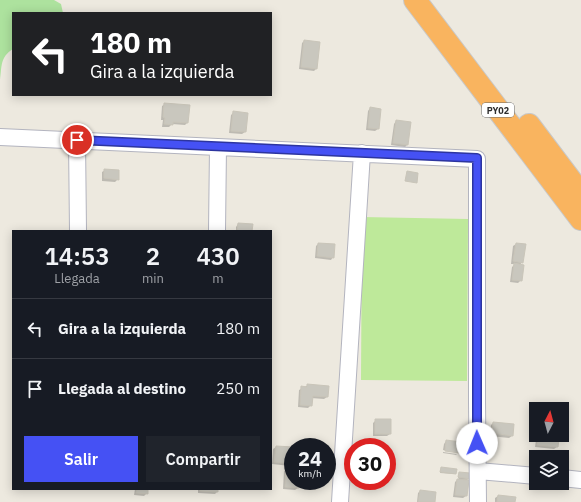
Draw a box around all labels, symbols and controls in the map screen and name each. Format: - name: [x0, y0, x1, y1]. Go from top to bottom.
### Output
- text: 180 m: [90, 24, 172, 61]
- icon: left: [24, 28, 76, 80]
- text: Gira a la izquierda: [90, 60, 234, 83]
- road number: PY02: [482, 103, 514, 117]
- pin: [60, 123, 94, 157]
- icon: arrive: [66, 129, 88, 151]
- text: 14:53: [44, 240, 110, 272]
- text: 2: [146, 240, 160, 272]
- text: 430: [196, 240, 240, 272]
- text: Llegada: [54, 270, 100, 287]
- text: min: [142, 270, 164, 287]
- text: m: [212, 270, 224, 287]
- icon: left: [24, 318, 46, 340]
- text: Gira a la izquierda: [58, 319, 186, 338]
- text: 180 m: [216, 319, 260, 338]
- icon: arrive: [24, 378, 46, 400]
- text: Llegada al destino: [58, 379, 186, 398]
- text: 250 m: [216, 379, 260, 398]
- north arrow: [529, 402, 569, 442]
- map controls: [529, 402, 569, 490]
- position arrow: [456, 422, 498, 464]
- button: Salir: [24, 436, 138, 482]
- button: Compartir: [146, 436, 260, 482]
- speed limit sign: 30: [344, 438, 396, 490]
- text: 24: [298, 445, 322, 472]
- button: layers: [529, 450, 569, 490]
- text: km/h: [298, 467, 322, 480]

